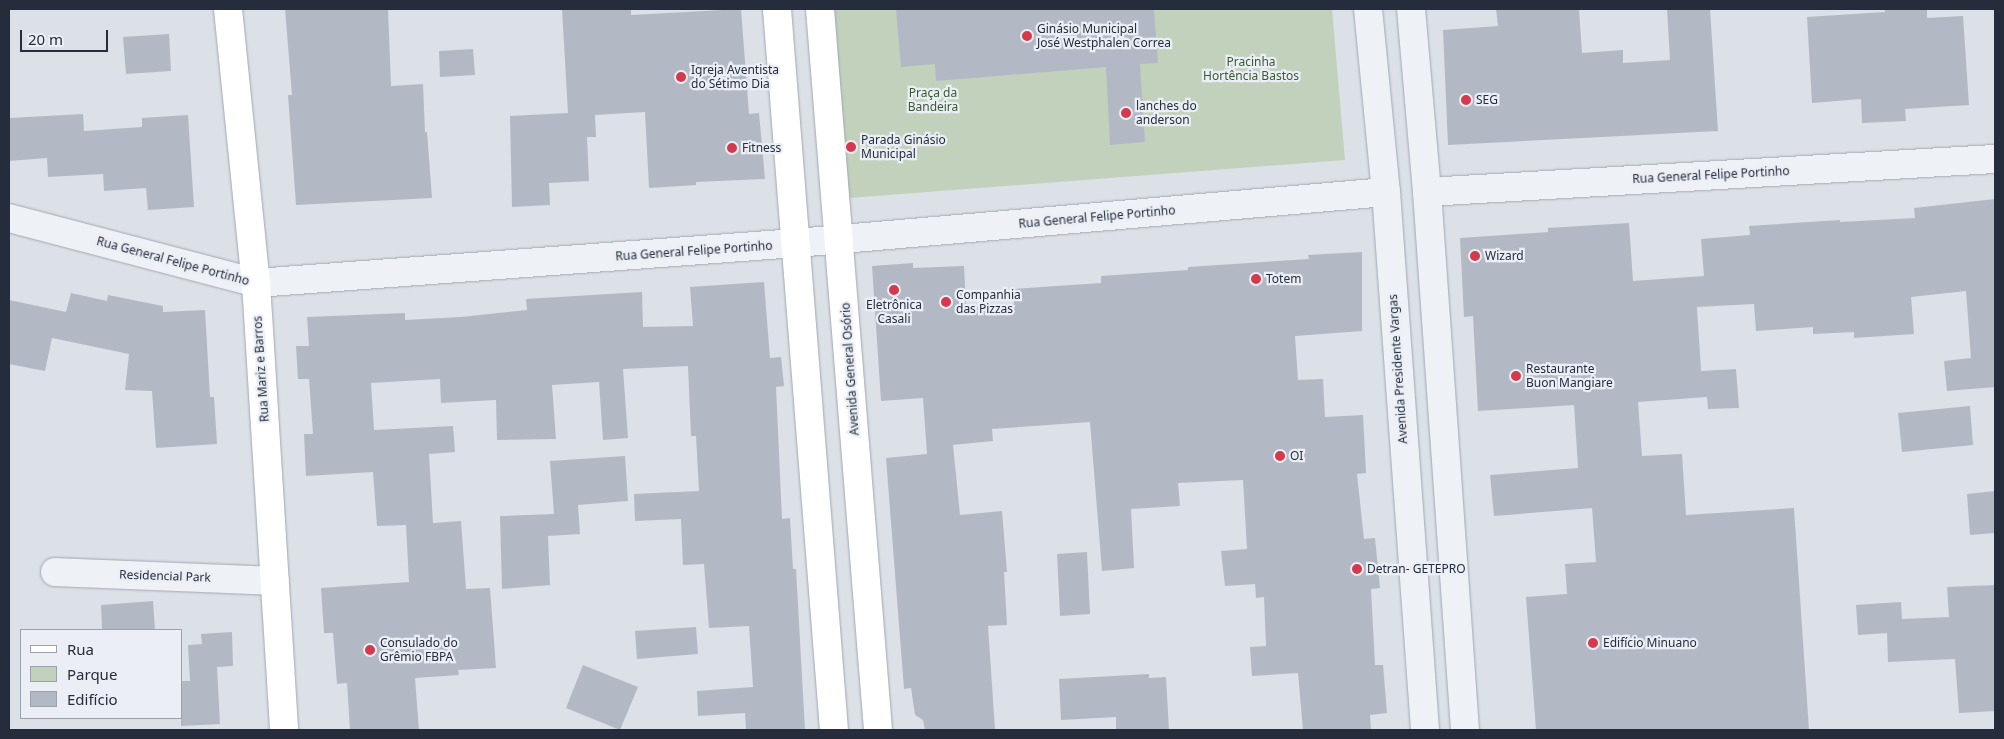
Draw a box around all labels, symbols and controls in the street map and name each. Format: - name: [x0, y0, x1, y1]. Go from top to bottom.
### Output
- scale bar: [22, 20, 110, 52]
- place label: Ginásio Municipal José Westphalen Correa: [1037, 22, 1171, 50]
- text: 20 m: [28, 29, 63, 49]
- marker: Ginásio Municipal José Westphalen Correa: [1021, 30, 1033, 42]
- park label: Pracinha Hortência Bastos: [1203, 55, 1299, 83]
- place label: Igreja Aventista do Sétimo Dia: [691, 63, 779, 91]
- marker: Igreja Aventista do Sétimo Dia: [675, 71, 687, 83]
- park label: Praça da Bandeira: [908, 86, 958, 114]
- place label: SEG: [1476, 93, 1498, 107]
- marker: SEG: [1460, 94, 1472, 106]
- place label: lanches do anderson: [1136, 99, 1197, 127]
- marker: lanches do anderson: [1120, 107, 1132, 119]
- place label: Parada Ginásio Municipal: [861, 133, 946, 161]
- place label: Fitness: [742, 141, 781, 155]
- marker: Parada Ginásio Municipal: [845, 141, 857, 153]
- marker: Fitness: [726, 142, 738, 154]
- street label: Rua General Felipe Portinho: [1632, 164, 1790, 186]
- street label: Rua General Felipe Portinho: [1018, 203, 1176, 231]
- street label: Rua General Felipe Portinho: [95, 234, 251, 288]
- street label: Rua General Felipe Portinho: [615, 238, 773, 264]
- place label: Wizard: [1485, 249, 1524, 263]
- marker: Wizard: [1469, 250, 1481, 262]
- place label: Totem: [1266, 272, 1301, 286]
- marker: Totem: [1250, 273, 1262, 285]
- marker: Eletrônica Casali: [888, 284, 900, 296]
- place label: Companhia das Pizzas: [956, 288, 1021, 316]
- street label: Avenida Presidente Vargas: [1386, 294, 1410, 444]
- marker: Companhia das Pizzas: [940, 296, 952, 308]
- place label: Eletrônica Casali: [866, 298, 922, 326]
- street label: Avenida General Osório: [838, 302, 862, 436]
- street label: Rua Mariz e Barros: [250, 315, 272, 423]
- place label: Restaurante Buon Mangiare: [1526, 362, 1613, 390]
- marker: Restaurante Buon Mangiare: [1510, 370, 1522, 382]
- place label: OI: [1290, 449, 1303, 463]
- marker: OI: [1274, 450, 1286, 462]
- place label: Detran- GETEPRO: [1367, 562, 1466, 576]
- marker: Detran- GETEPRO: [1351, 563, 1363, 575]
- street label: Residencial Park: [119, 567, 211, 585]
- legend: [20, 629, 182, 719]
- place label: Consulado do Grêmio FBPA: [380, 636, 458, 664]
- place label: Edifício Minuano: [1603, 636, 1697, 650]
- marker: Edifício Minuano: [1587, 637, 1599, 649]
- text: Rua: [67, 639, 94, 659]
- marker: Consulado do Grêmio FBPA: [364, 644, 376, 656]
- text: Parque: [67, 664, 117, 684]
- text: Edifício: [67, 689, 118, 709]

